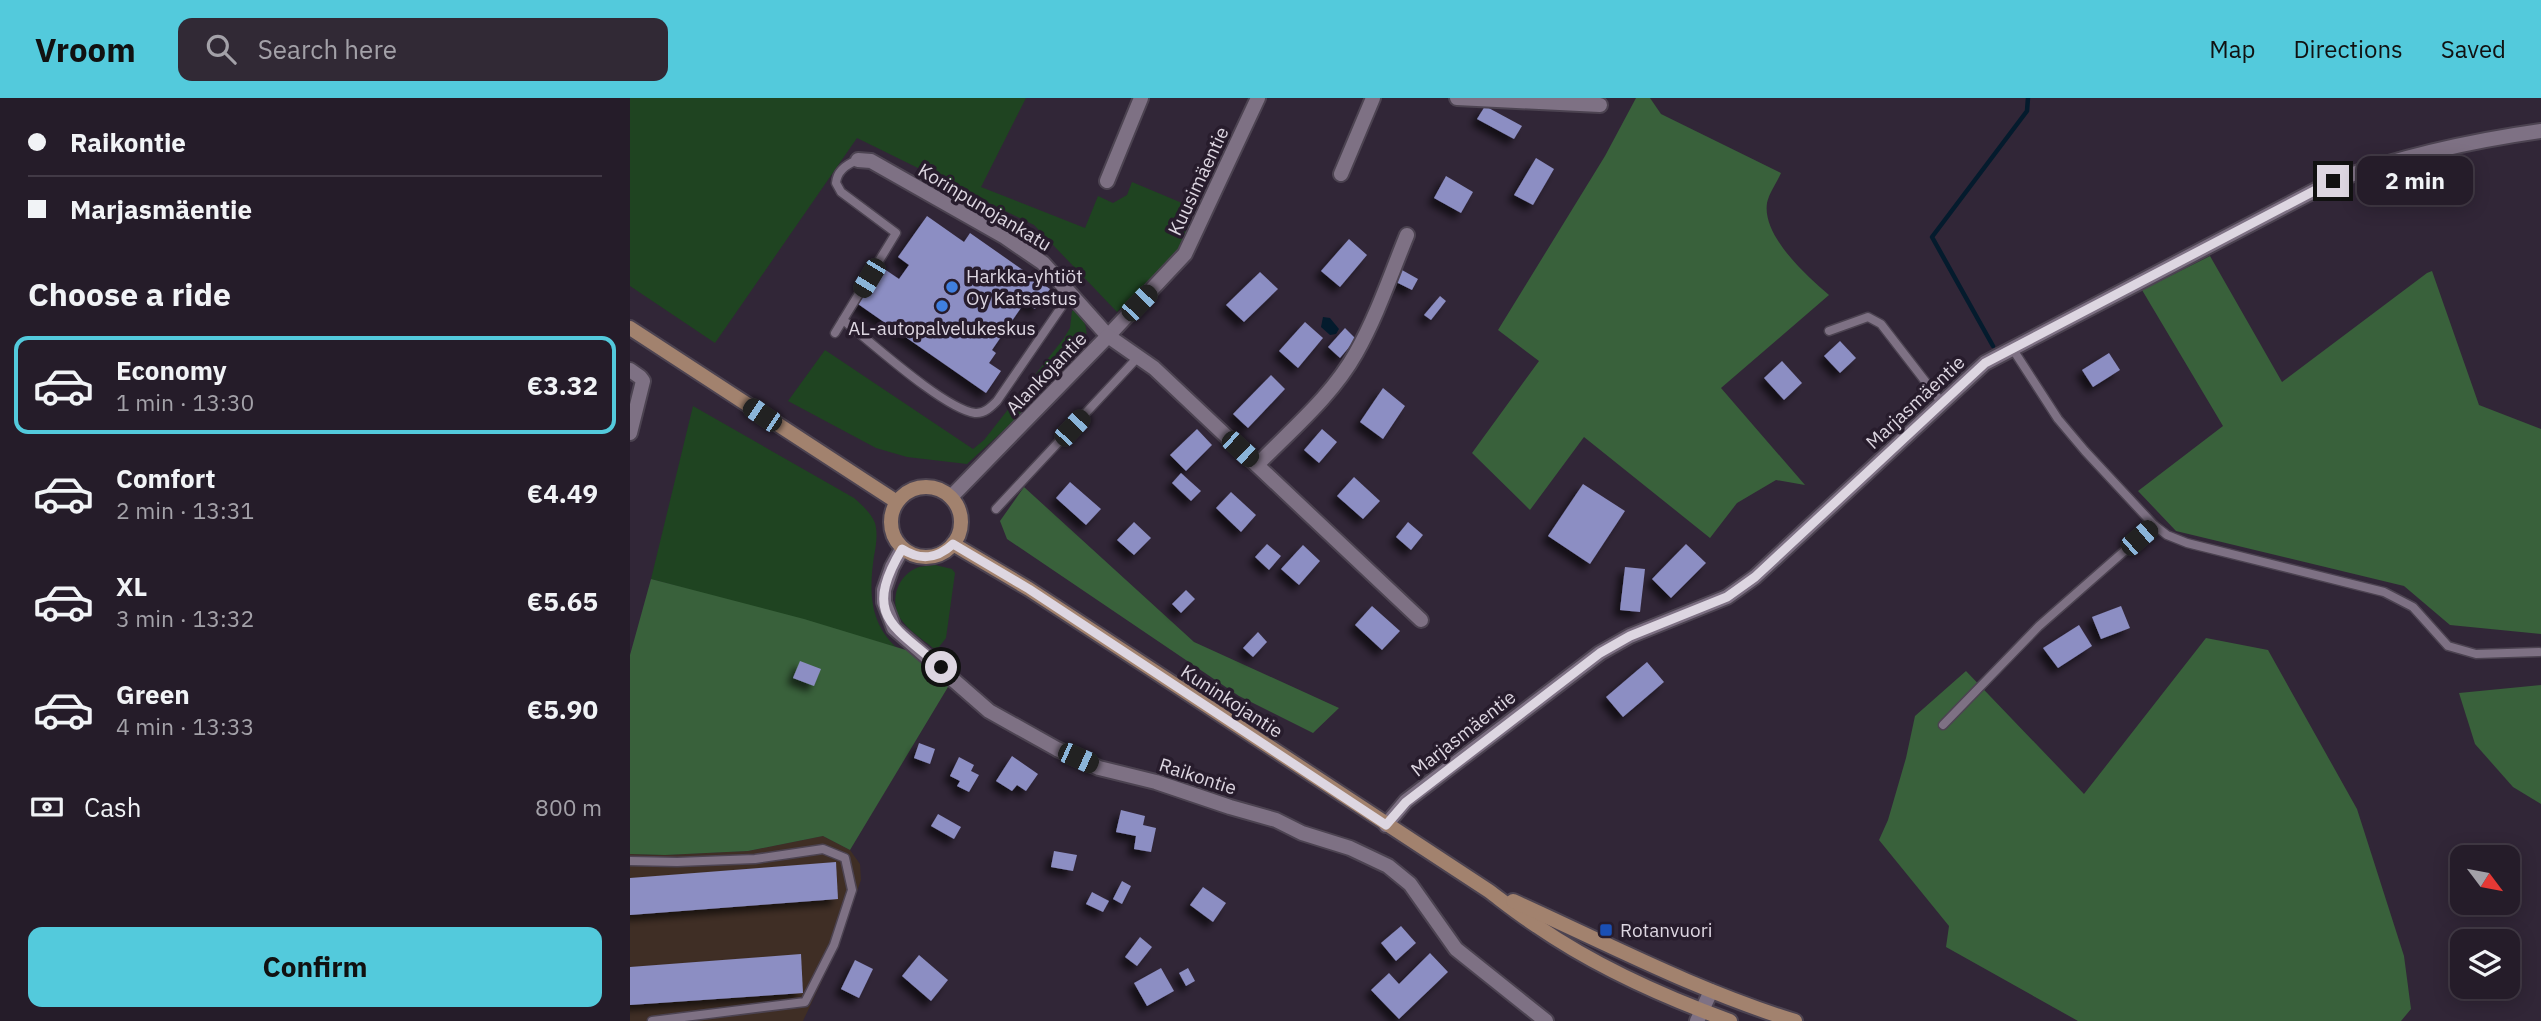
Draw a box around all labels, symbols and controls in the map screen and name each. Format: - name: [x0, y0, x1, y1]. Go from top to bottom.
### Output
- search box: [178, 18, 668, 81]
- text: Vroom: [35, 28, 136, 71]
- icon: search: [202, 30, 240, 68]
- text: Search here: [258, 32, 397, 66]
- text: Map: [2209, 33, 2255, 65]
- text: Directions: [2293, 33, 2403, 65]
- text: Saved: [2441, 33, 2506, 65]
- street label: Kuusimäentie: [1162, 123, 1234, 239]
- text: Raikontie: [70, 125, 186, 159]
- callout: 2 min: [2358, 156, 2473, 206]
- street label: Korinpunojankatu: [914, 158, 1056, 256]
- route end: [2317, 165, 2349, 197]
- text: 2 min: [2385, 165, 2445, 195]
- text: Marjasmäentie: [70, 192, 252, 226]
- car: [850, 255, 889, 301]
- place label: Harkka-yhtiöt Oy Katsastus: [966, 264, 1083, 310]
- text: Choose a ride: [28, 273, 231, 315]
- marker: Harkka-yhtiöt Oy Katsastus: [944, 279, 960, 295]
- car: [1117, 281, 1162, 325]
- marker: AL-autopalvelukeskus: [934, 298, 950, 314]
- place label: AL-autopalvelukeskus: [848, 316, 1036, 340]
- street label: Alankojantie: [1000, 326, 1092, 420]
- street label: Marjasmäentie: [1861, 350, 1969, 454]
- text: Economy: [116, 353, 227, 387]
- icon: car: [32, 354, 95, 417]
- text: €3.32: [527, 368, 598, 402]
- text: 1 min · 13:30: [116, 387, 254, 417]
- car: [739, 395, 786, 435]
- car: [1050, 405, 1095, 451]
- car: [1218, 427, 1263, 471]
- text: Comfort: [116, 461, 215, 495]
- icon: car: [32, 462, 95, 525]
- text: €4.49: [527, 476, 598, 510]
- text: 2 min · 13:31: [116, 495, 254, 525]
- car: [2117, 516, 2162, 560]
- text: XL: [116, 569, 147, 603]
- icon: car: [32, 570, 95, 633]
- text: €5.65: [527, 584, 598, 618]
- text: 3 min · 13:32: [116, 603, 254, 633]
- route start: [925, 651, 957, 683]
- street label: Kuninkojantie: [1176, 659, 1288, 743]
- text: Green: [116, 677, 190, 711]
- icon: car: [32, 678, 95, 741]
- street label: Marjasmäentie: [1406, 685, 1520, 781]
- text: €5.90: [527, 692, 598, 726]
- text: 4 min · 13:33: [116, 711, 254, 741]
- car: [1055, 740, 1102, 776]
- street label: Raikontie: [1156, 752, 1240, 800]
- icon: cash: [28, 788, 66, 826]
- text: Cash: [84, 790, 141, 824]
- text: 800 m: [535, 792, 602, 822]
- north arrow: [2450, 845, 2520, 915]
- map controls: [2450, 845, 2520, 999]
- place label: Rotanvuori: [1620, 918, 1712, 942]
- marker: Rotanvuori: [1598, 922, 1614, 938]
- button: Confirm: [28, 927, 602, 1007]
- button: layers: [2450, 929, 2520, 999]

